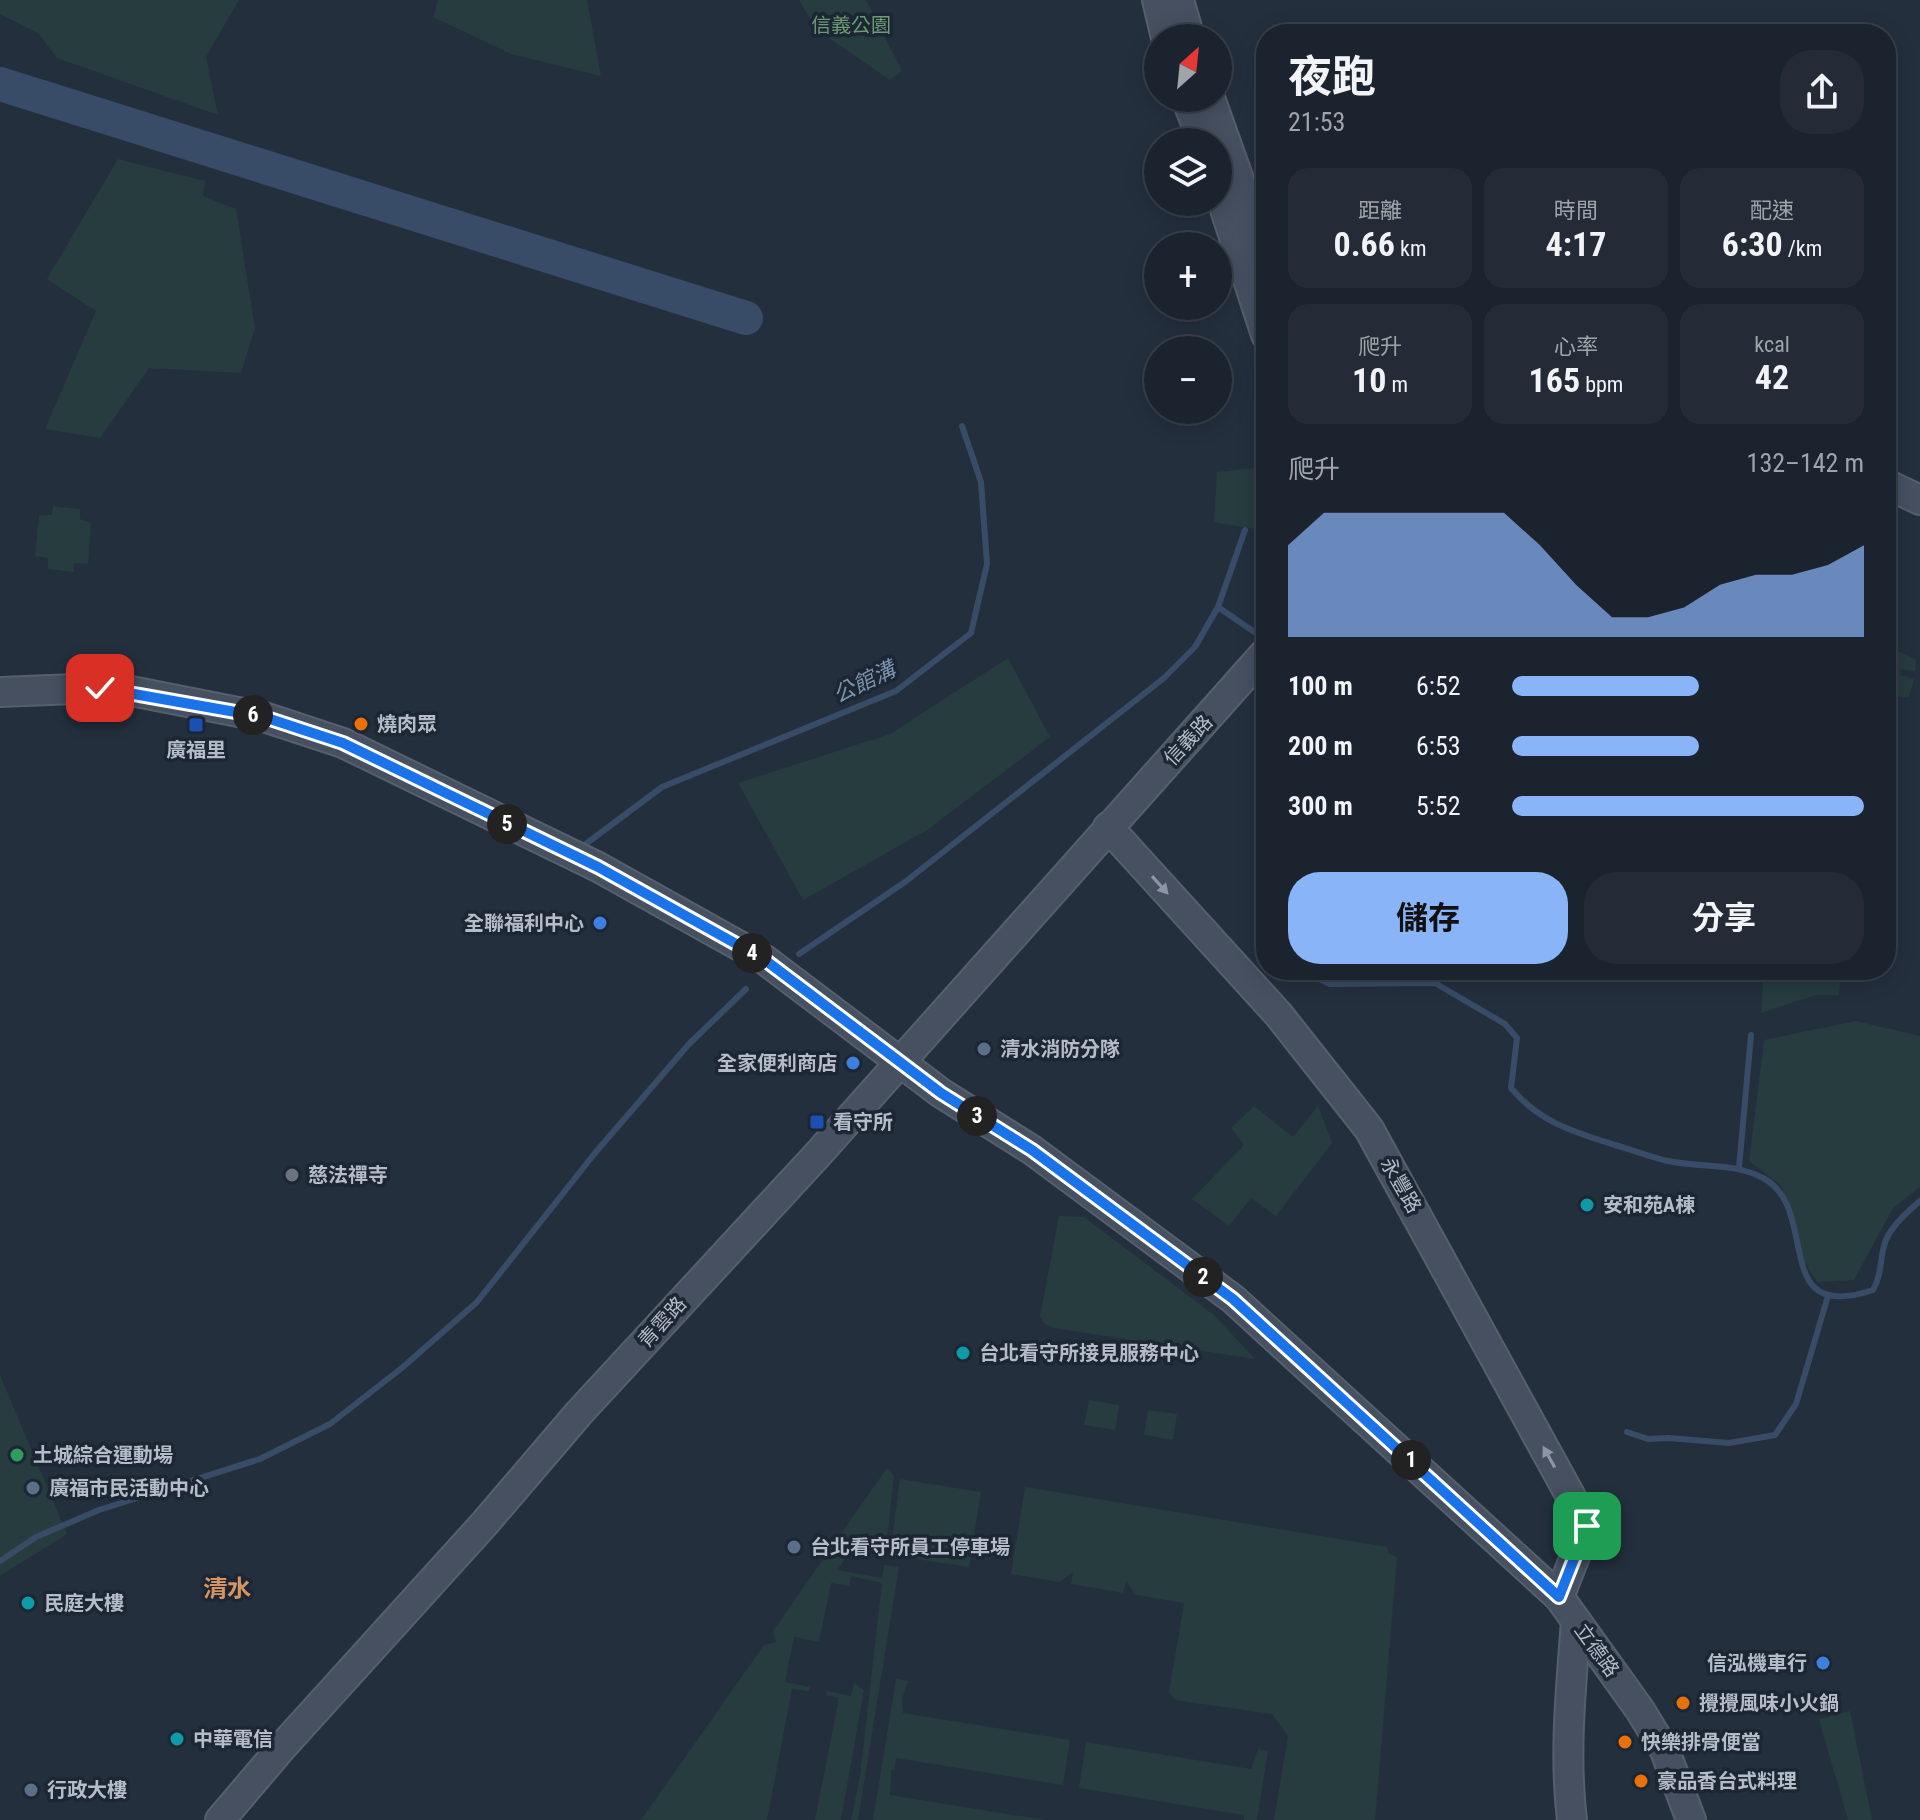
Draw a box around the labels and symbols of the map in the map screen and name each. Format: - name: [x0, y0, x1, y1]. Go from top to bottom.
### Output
- park label: 信義公園: [811, 13, 891, 37]
- north arrow: [1144, 24, 1232, 112]
- pin: [66, 654, 134, 722]
- water label: 公館溝: [829, 655, 902, 708]
- pin: 6: [233, 695, 273, 735]
- street label: 信義路: [1159, 710, 1217, 770]
- place label: 燒肉眾: [377, 712, 437, 736]
- marker: 燒肉眾: [352, 715, 370, 733]
- marker: 廣福里: [187, 716, 205, 734]
- place label: 廣福里: [166, 738, 226, 762]
- pin: 5: [487, 804, 527, 844]
- one-way arrow: [1151, 875, 1169, 894]
- place label: 全聯福利中心: [464, 911, 584, 935]
- marker: 全聯福利中心: [591, 914, 609, 932]
- pin: 4: [732, 933, 772, 973]
- place label: 清水消防分隊: [1000, 1037, 1120, 1061]
- marker: 清水消防分隊: [975, 1040, 993, 1058]
- place label: 全家便利商店: [717, 1051, 837, 1075]
- marker: 全家便利商店: [844, 1054, 862, 1072]
- pin: 3: [957, 1096, 997, 1136]
- place label: 看守所: [833, 1110, 893, 1134]
- marker: 看守所: [808, 1113, 826, 1131]
- street label: 永豐路: [1376, 1153, 1426, 1217]
- place label: 慈法禪寺: [308, 1163, 388, 1187]
- marker: 慈法禪寺: [283, 1166, 301, 1184]
- place label: 安和苑A棟: [1603, 1193, 1695, 1217]
- marker: 安和苑A棟: [1578, 1196, 1596, 1214]
- pin: 2: [1183, 1257, 1223, 1297]
- street label: 青雲路: [633, 1292, 691, 1352]
- place label: 台北看守所接見服務中心: [979, 1341, 1199, 1365]
- marker: 台北看守所接見服務中心: [954, 1344, 972, 1362]
- pin: 1: [1391, 1440, 1431, 1480]
- place label: 土城綜合運動場: [33, 1443, 173, 1467]
- marker: 土城綜合運動場: [8, 1446, 26, 1464]
- one-way arrow: [1543, 1446, 1557, 1468]
- place label: 廣福市民活動中心: [49, 1476, 209, 1500]
- marker: 廣福市民活動中心: [24, 1479, 42, 1497]
- pin: [1553, 1492, 1621, 1560]
- place label: 台北看守所員工停車場: [810, 1535, 1010, 1559]
- marker: 台北看守所員工停車場: [785, 1538, 803, 1556]
- district label: 清水: [203, 1575, 251, 1603]
- place label: 民庭大樓: [44, 1591, 124, 1615]
- marker: 民庭大樓: [19, 1594, 37, 1612]
- street label: 立德路: [1570, 1619, 1624, 1681]
- place label: 信泓機車行: [1707, 1651, 1807, 1675]
- marker: 信泓機車行: [1814, 1654, 1832, 1672]
- place label: 攪攪風味小火鍋: [1699, 1691, 1839, 1715]
- marker: 攪攪風味小火鍋: [1674, 1694, 1692, 1712]
- place label: 中華電信: [193, 1727, 273, 1751]
- marker: 中華電信: [168, 1730, 186, 1748]
- place label: 快樂排骨便當: [1641, 1730, 1761, 1754]
- marker: 快樂排骨便當: [1616, 1733, 1634, 1751]
- place label: 豪品香台式料理: [1657, 1769, 1797, 1793]
- marker: 豪品香台式料理: [1632, 1772, 1650, 1790]
- place label: 行政大樓: [47, 1778, 127, 1802]
- marker: 行政大樓: [22, 1781, 40, 1799]

